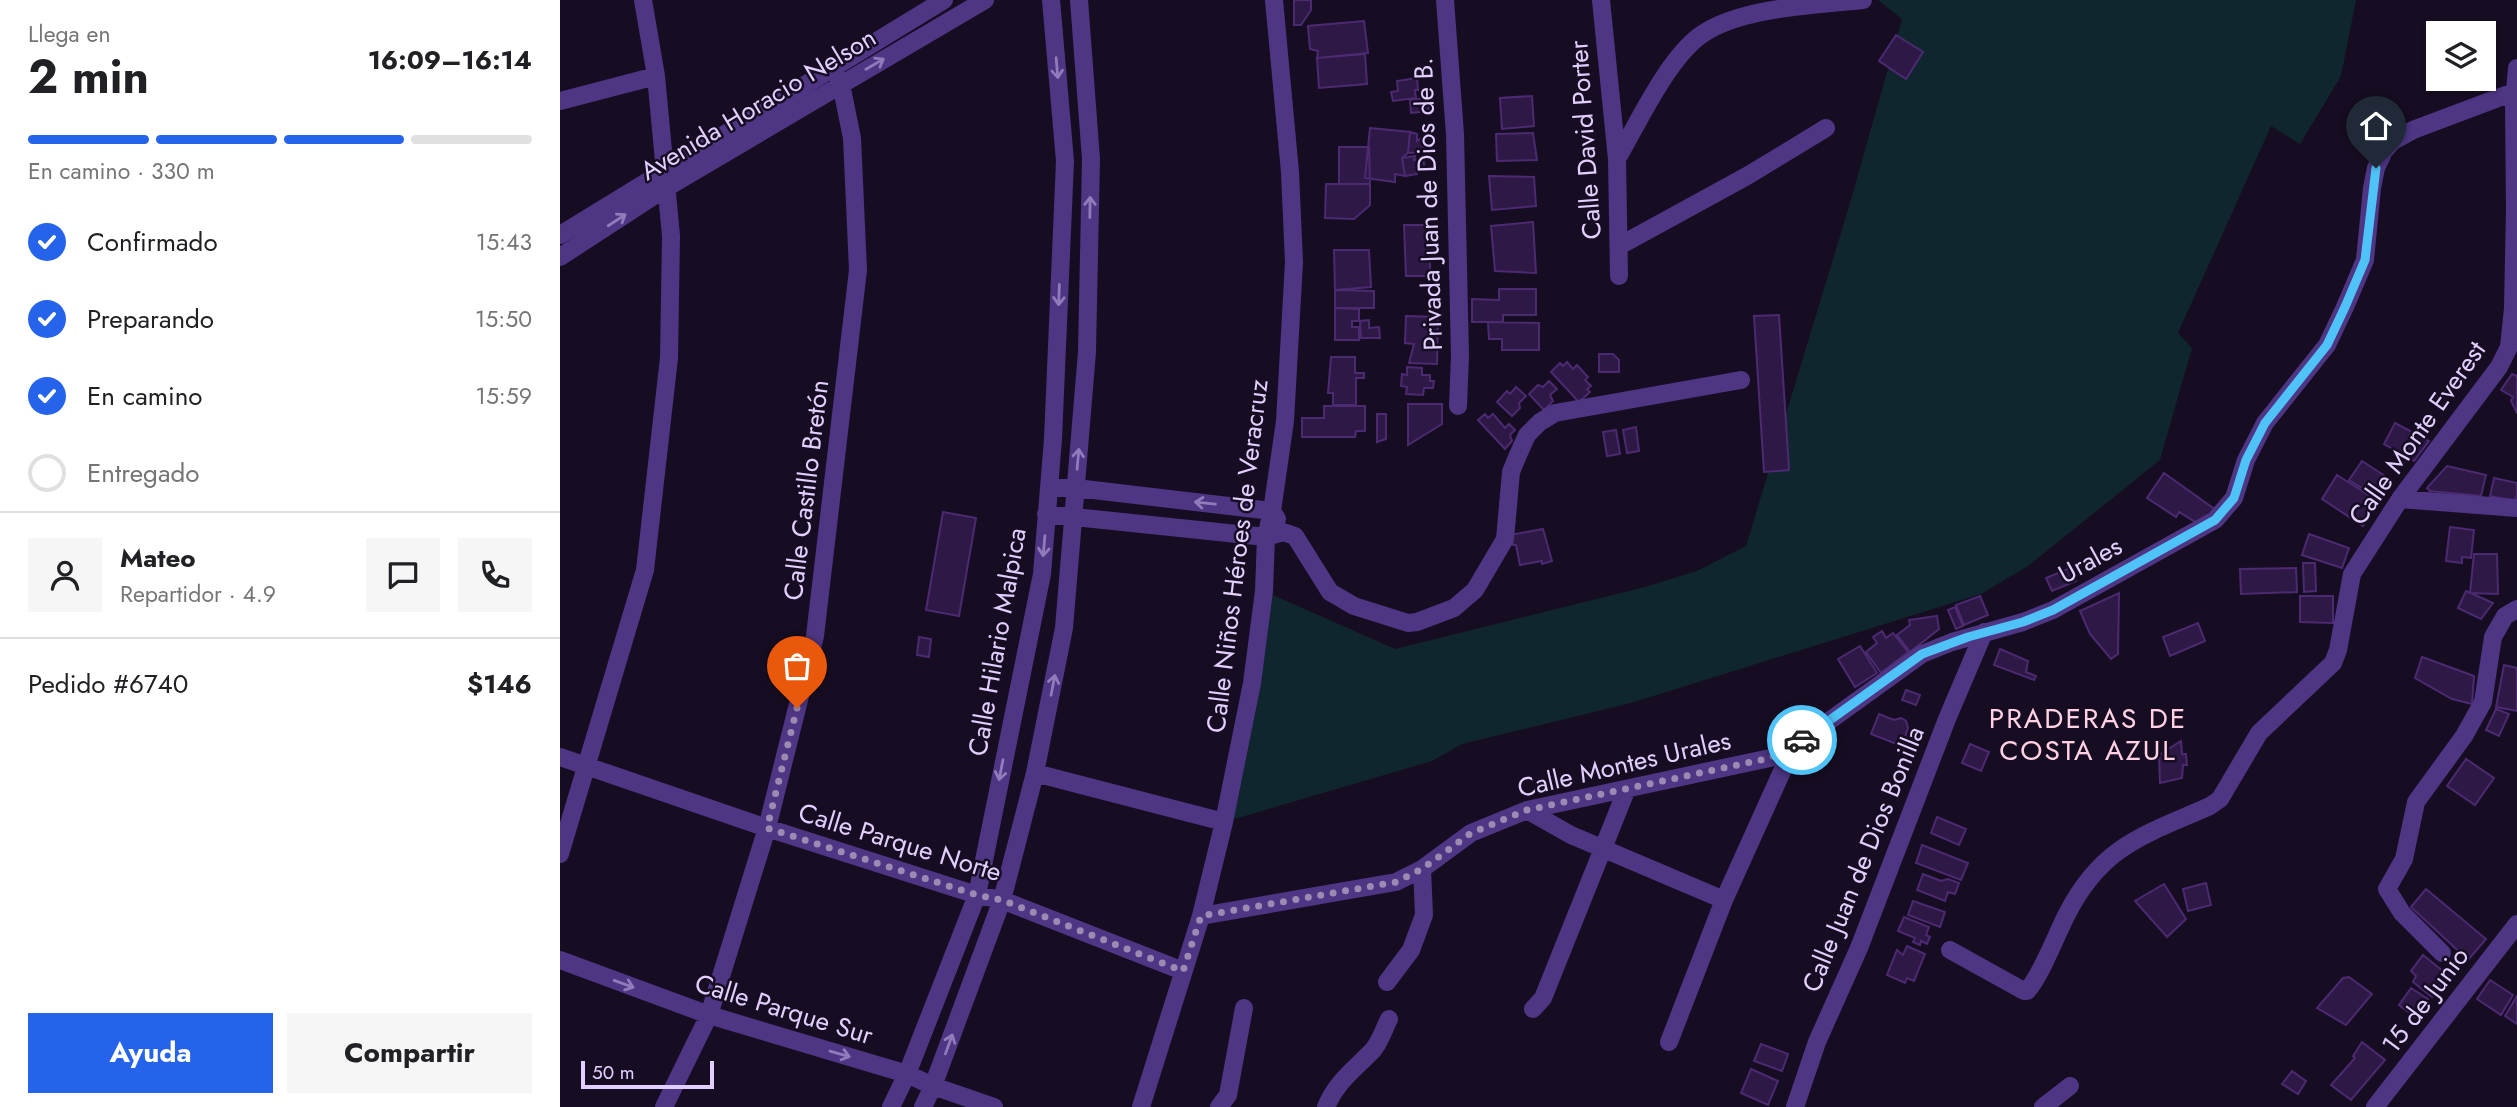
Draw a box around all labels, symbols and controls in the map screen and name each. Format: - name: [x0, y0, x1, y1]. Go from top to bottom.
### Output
- text: Llega en: [28, 17, 110, 51]
- street label: Avenida Horacio Nelson: [633, 18, 883, 190]
- map controls: [2426, 21, 2496, 91]
- button: layers: [2426, 21, 2496, 91]
- street label: Calle David Porter: [1559, 39, 1611, 241]
- text: 16:09–16:14: [368, 41, 532, 79]
- text: 2 min: [28, 44, 149, 110]
- one-way arrow: [1051, 56, 1064, 79]
- one-way arrow: [864, 57, 885, 70]
- street label: Privada Juan de Dios de B.: [1404, 57, 1452, 351]
- pin: [2346, 96, 2406, 168]
- icon: home: [2357, 107, 2395, 145]
- text: En camino · 330 m: [28, 154, 215, 188]
- one-way arrow: [1083, 196, 1097, 219]
- one-way arrow: [607, 212, 626, 227]
- icon: check: [28, 223, 66, 261]
- text: Confirmado: [87, 223, 218, 261]
- text: 15:43: [476, 225, 532, 259]
- one-way arrow: [1053, 283, 1066, 306]
- icon: check: [28, 300, 66, 338]
- text: Preparando: [87, 300, 214, 338]
- text: 15:50: [475, 302, 532, 336]
- street label: Calle Monte Everest: [2339, 333, 2495, 533]
- icon: check: [28, 377, 66, 415]
- text: En camino: [87, 377, 203, 415]
- street label: Calle Niños Héroes de Veracruz: [1196, 377, 1278, 735]
- street label: Calle Castillo Bretón: [774, 378, 838, 602]
- text: 15:59: [476, 379, 532, 413]
- one-way arrow: [1072, 448, 1085, 471]
- text: Entregado: [87, 454, 199, 492]
- one-way arrow: [1194, 496, 1216, 509]
- street label: Calle Hilario Malpica: [958, 525, 1036, 759]
- street label: Urales: [2051, 527, 2129, 593]
- one-way arrow: [1037, 535, 1050, 557]
- button: person: [28, 538, 102, 612]
- button: chat: [366, 538, 440, 612]
- button: phone: [458, 538, 532, 612]
- text: Mateo: [120, 539, 196, 577]
- text: Repartidor · 4.9: [120, 577, 276, 611]
- pin: [767, 636, 827, 708]
- icon: bag: [778, 647, 816, 685]
- text: Pedido #6740: [28, 665, 188, 703]
- text: $146: [467, 665, 532, 703]
- one-way arrow: [1047, 674, 1060, 697]
- district label: PRADERAS DE COSTA AZUL: [1989, 698, 2187, 771]
- courier: [1767, 705, 1837, 775]
- street label: Calle Juan de Dios Bonilla: [1792, 720, 1934, 998]
- street label: Calle Montes Urales: [1514, 721, 1734, 807]
- icon: car: [1783, 721, 1821, 759]
- one-way arrow: [994, 758, 1008, 781]
- street label: Calle Parque Norte: [794, 793, 1006, 891]
- street label: 15 de Junio: [2372, 939, 2478, 1061]
- street label: Calle Parque Sur: [690, 964, 878, 1054]
- one-way arrow: [612, 978, 634, 991]
- button: Ayuda: [28, 1013, 273, 1093]
- button: Compartir: [287, 1013, 532, 1093]
- one-way arrow: [943, 1033, 956, 1055]
- one-way arrow: [829, 1048, 851, 1061]
- scale bar: [581, 1058, 714, 1090]
- text: 50 m: [592, 1059, 635, 1086]

